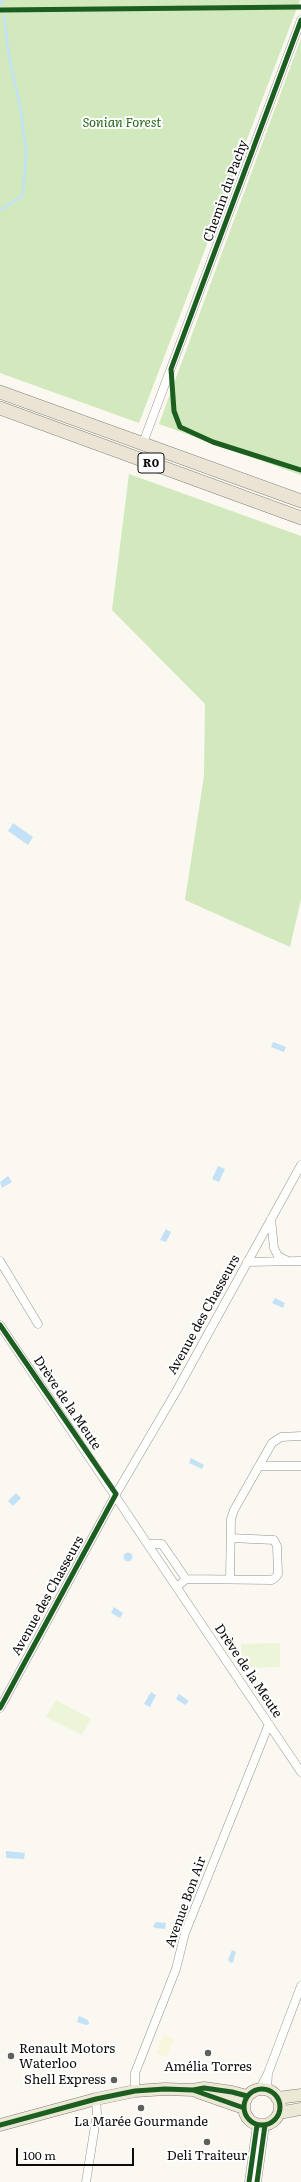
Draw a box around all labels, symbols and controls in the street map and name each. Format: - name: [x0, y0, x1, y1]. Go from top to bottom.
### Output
- park label: Sonian Forest: [83, 115, 161, 131]
- street label: Chemin du Pachy: [200, 138, 252, 244]
- road number: R0: [138, 453, 164, 473]
- street label: Avenue des Chasseurs: [165, 1253, 243, 1377]
- street label: Drève de la Meute: [30, 1353, 104, 1453]
- street label: Avenue des Chasseurs: [9, 1534, 87, 1658]
- street label: Drève de la Meute: [211, 1621, 285, 1721]
- street label: Avenue Bon Air: [162, 1854, 210, 1950]
- place label: Renault Motors Waterloo: [19, 2041, 115, 2072]
- marker: Amélia Torres: [203, 2048, 213, 2058]
- marker: Renault Motors Waterloo: [6, 2051, 16, 2061]
- place label: Amélia Torres: [164, 2059, 252, 2075]
- place label: Shell Express: [24, 2072, 106, 2088]
- marker: Shell Express: [109, 2075, 119, 2085]
- marker: La Marée Gourmande: [136, 2103, 146, 2113]
- place label: La Marée Gourmande: [74, 2114, 208, 2130]
- marker: Deli Traiteur: [202, 2137, 212, 2147]
- scale bar: [18, 2140, 136, 2166]
- text: 100 m: [23, 2146, 56, 2164]
- place label: Deli Traiteur: [167, 2148, 247, 2164]

